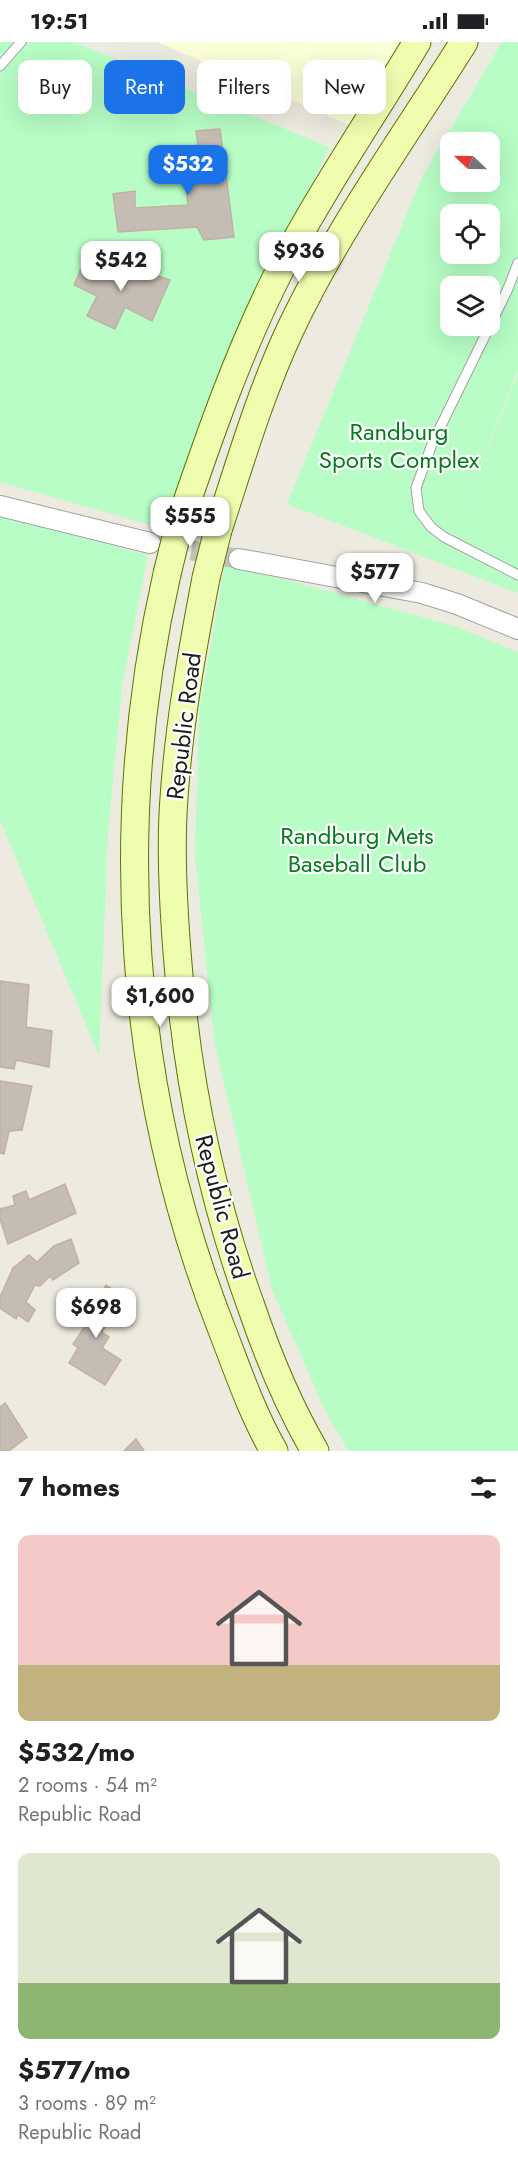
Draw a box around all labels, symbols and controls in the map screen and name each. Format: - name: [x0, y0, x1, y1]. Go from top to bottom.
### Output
- text: 19:51: [30, 5, 88, 37]
- chip: Buy: [18, 60, 92, 114]
- chip: Rent: [104, 60, 185, 114]
- chip: Filters: [197, 60, 291, 114]
- chip: New: [303, 60, 386, 114]
- north arrow: [440, 132, 500, 192]
- map controls: [440, 132, 500, 336]
- pin: $532: [152, 145, 224, 196]
- text: $532: [163, 150, 213, 179]
- button: locate: [440, 204, 500, 264]
- pin: $936: [263, 232, 335, 283]
- text: $936: [273, 237, 325, 266]
- pin: $542: [85, 241, 157, 292]
- text: $542: [95, 246, 147, 275]
- button: layers: [440, 276, 500, 336]
- park label: Randburg Sports Complex: [319, 414, 480, 477]
- pin: $555: [154, 497, 226, 548]
- text: $555: [164, 502, 216, 531]
- pin: $577: [339, 553, 411, 604]
- text: $577: [350, 558, 400, 587]
- street label: Republic Road: [157, 650, 210, 802]
- park label: Randburg Mets Baseball Club: [280, 818, 434, 881]
- pin: $1,600: [111, 977, 209, 1028]
- text: $1,600: [126, 982, 194, 1011]
- street label: Republic Road: [186, 1131, 259, 1283]
- pin: $698: [60, 1288, 132, 1339]
- text: $698: [70, 1293, 122, 1322]
- text: 7 homes: [18, 1468, 120, 1506]
- icon: filters: [467, 1471, 500, 1504]
- icon: home: [205, 1574, 313, 1682]
- text: $532/mo: [18, 1733, 135, 1771]
- text: 2 rooms · 54 m²: [18, 1771, 157, 1800]
- text: Republic Road: [18, 1800, 141, 1829]
- icon: home: [205, 1892, 313, 2000]
- text: $577/mo: [18, 2051, 130, 2089]
- text: 3 rooms · 89 m²: [18, 2089, 156, 2118]
- text: Republic Road: [18, 2118, 141, 2147]

